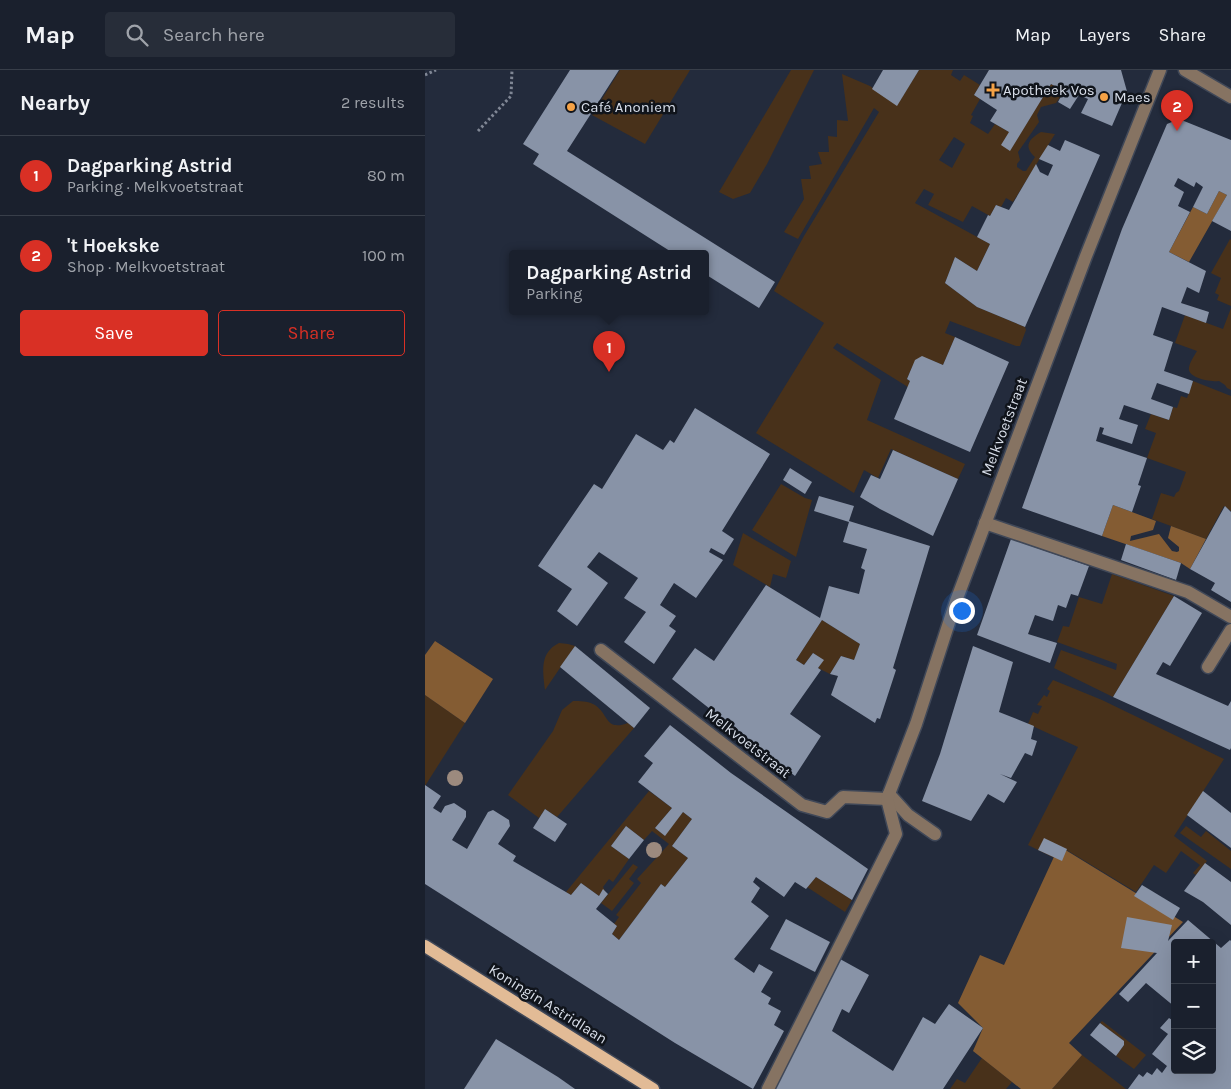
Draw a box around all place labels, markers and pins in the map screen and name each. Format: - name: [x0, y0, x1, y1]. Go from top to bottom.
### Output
- place label: Apotheek Vos: [1003, 81, 1095, 99]
- marker: Apotheek Vos: [987, 84, 999, 96]
- place label: Maes: [1114, 88, 1151, 106]
- pin: 2: [1161, 90, 1193, 131]
- marker: Maes: [1098, 91, 1110, 103]
- place label: Café Anoniem: [581, 98, 676, 116]
- marker: Café Anoniem: [565, 101, 577, 113]
- pin: 1: [593, 331, 625, 372]

